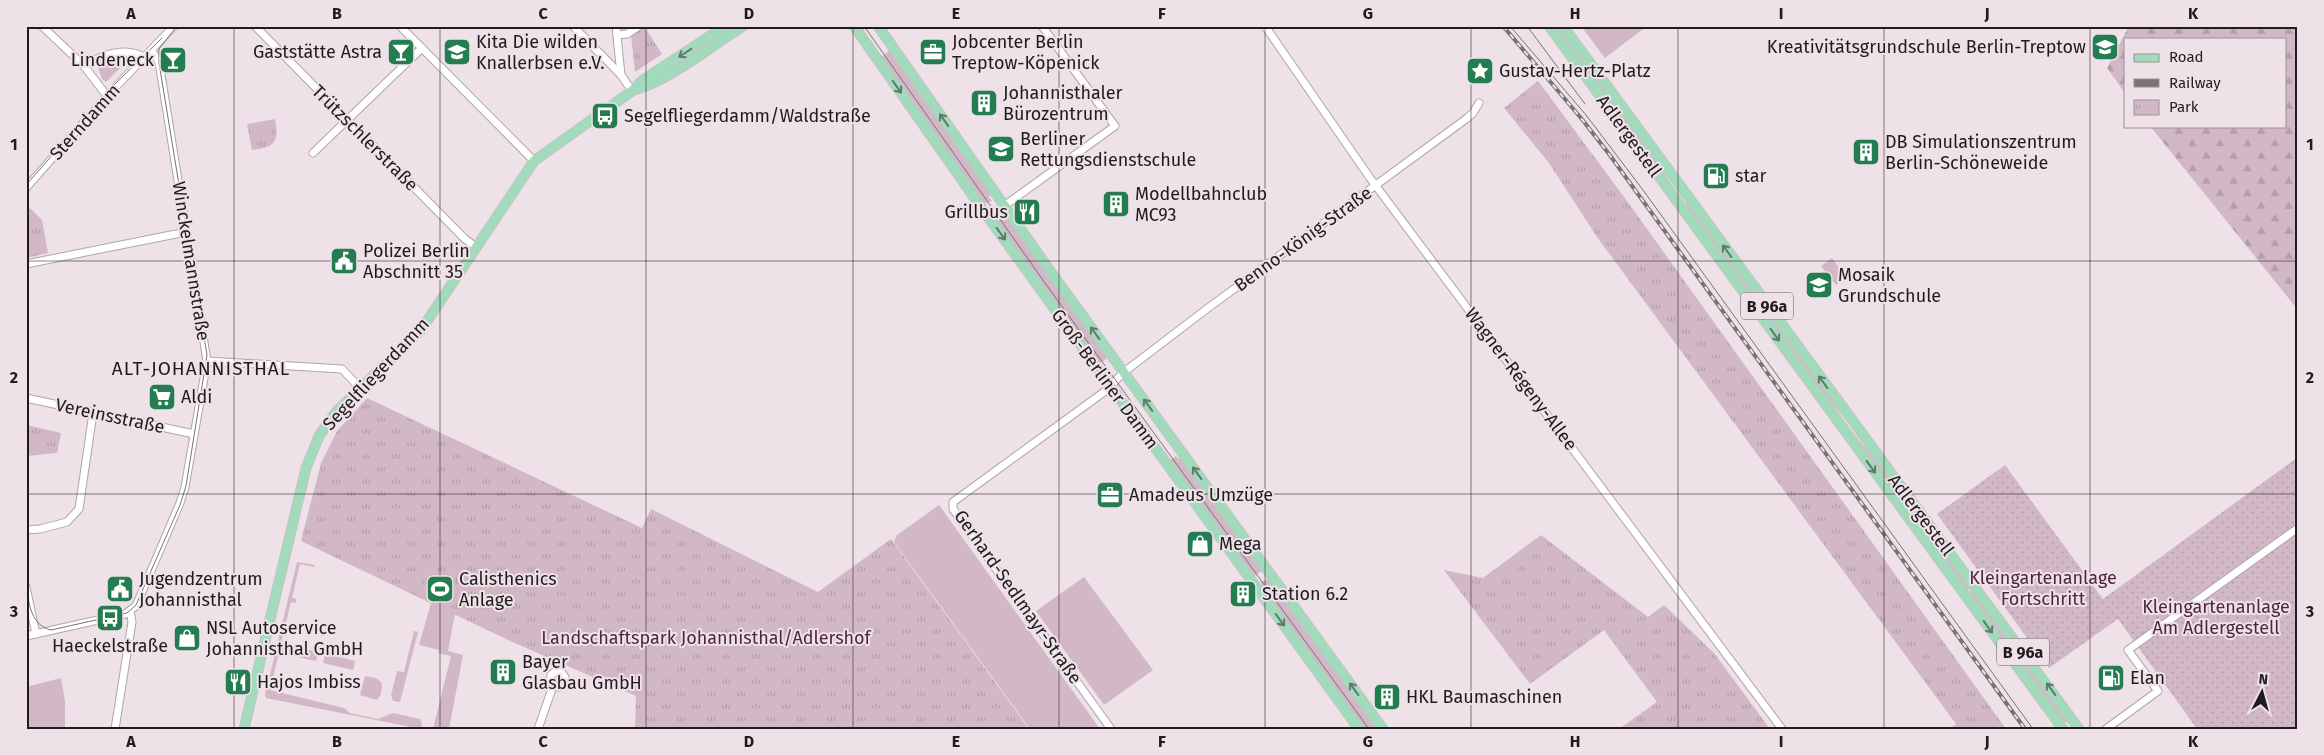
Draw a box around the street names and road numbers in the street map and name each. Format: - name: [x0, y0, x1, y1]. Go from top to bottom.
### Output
- street label: Sterndamm: [45, 79, 125, 165]
- street label: Trützschlerstraße: [307, 80, 423, 196]
- street label: Adlergestell: [1592, 90, 1666, 182]
- street label: Winckelmannstraße: [168, 180, 214, 342]
- street label: Benno-König-Straße: [1230, 182, 1376, 296]
- road number: B 96a: [1741, 292, 1793, 320]
- street label: Wagner-Régeny-Allee: [1460, 303, 1582, 455]
- street label: Groß-Berliner Damm: [1047, 304, 1163, 454]
- street label: Segelfliegerdamm: [318, 313, 434, 435]
- street label: Vereinsstraße: [53, 394, 167, 438]
- street label: Adlergestell: [1883, 470, 1959, 560]
- street label: Gerhard-Sedlmayr-Straße: [950, 506, 1086, 688]
- road number: B 96a: [1997, 638, 2049, 666]

